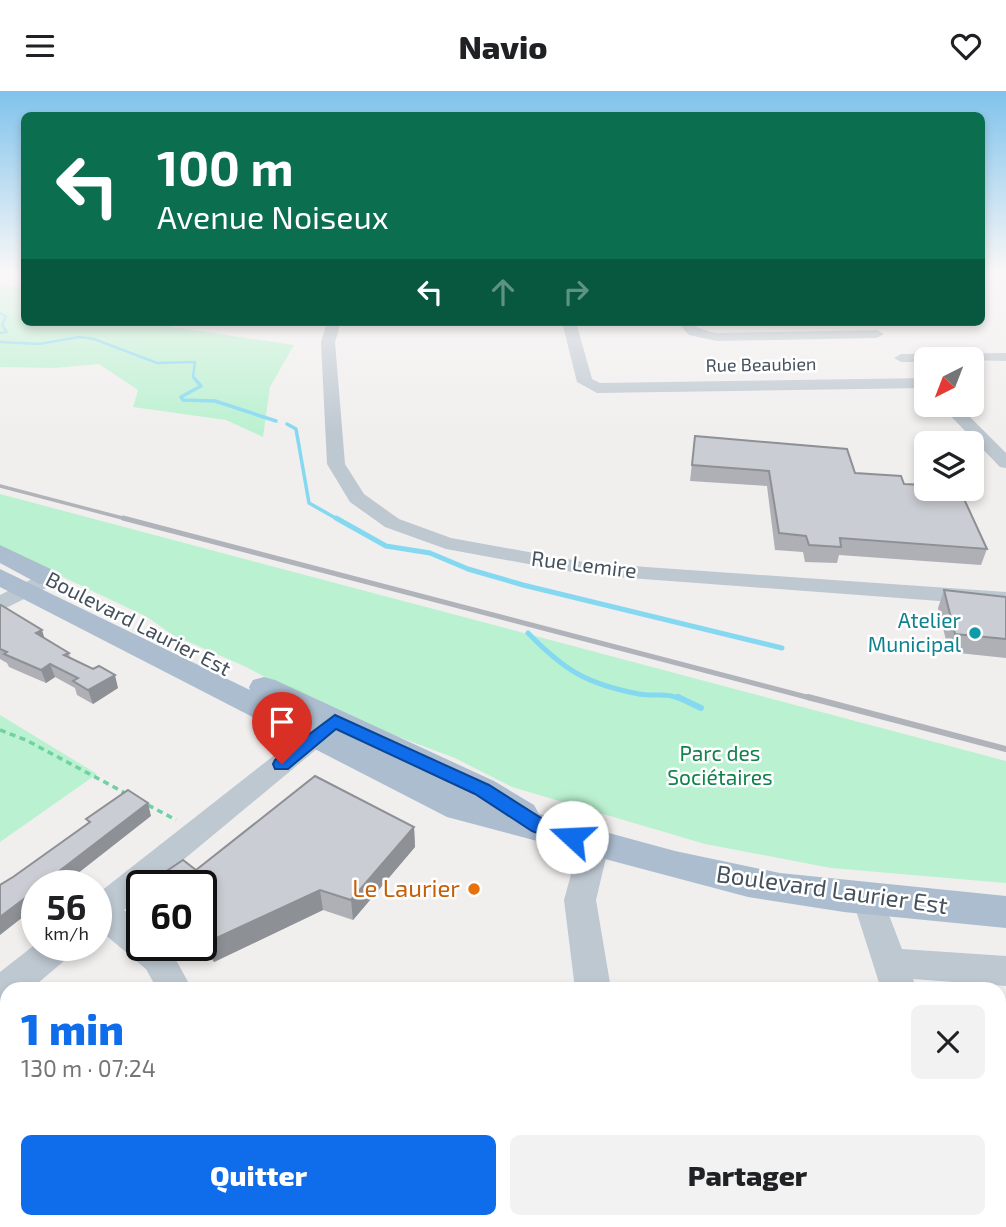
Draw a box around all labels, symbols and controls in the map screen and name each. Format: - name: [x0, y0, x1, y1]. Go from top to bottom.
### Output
- icon: menu: [21, 27, 59, 65]
- text: Navio: [458, 27, 548, 65]
- icon: heart: [947, 27, 985, 65]
- text: 100 m: [157, 137, 294, 196]
- icon: left: [42, 140, 133, 231]
- text: Avenue Noiseux: [157, 197, 389, 235]
- icon: left: [411, 273, 449, 311]
- icon: ahead: [484, 273, 522, 311]
- icon: right: [557, 273, 595, 311]
- north arrow: [914, 347, 984, 417]
- map controls: [914, 347, 984, 501]
- street label: Rue Beaubien: [705, 352, 817, 376]
- button: layers: [914, 431, 984, 501]
- street label: Rue Lemire: [530, 545, 638, 582]
- street label: Boulevard Laurier Est: [42, 565, 235, 680]
- place label: Atelier Municipal: [868, 607, 962, 656]
- marker: Atelier Municipal: [967, 625, 983, 641]
- pin: [252, 692, 312, 764]
- icon: arrive: [263, 703, 301, 741]
- park label: Parc des Sociétaires: [667, 740, 773, 789]
- position arrow: [535, 800, 609, 874]
- street label: Boulevard Laurier Est: [715, 858, 950, 919]
- speed limit sign: 60: [126, 870, 217, 961]
- place label: Le Laurier: [352, 873, 460, 902]
- marker: Le Laurier: [466, 881, 482, 897]
- text: 56: [47, 885, 86, 927]
- text: km/h: [44, 922, 89, 944]
- text: 1 min: [21, 1003, 124, 1053]
- button: close: [911, 1005, 985, 1079]
- text: 130 m · 07:24: [21, 1054, 156, 1082]
- button: Quitter: [21, 1135, 496, 1215]
- button: Partager: [510, 1135, 985, 1215]

